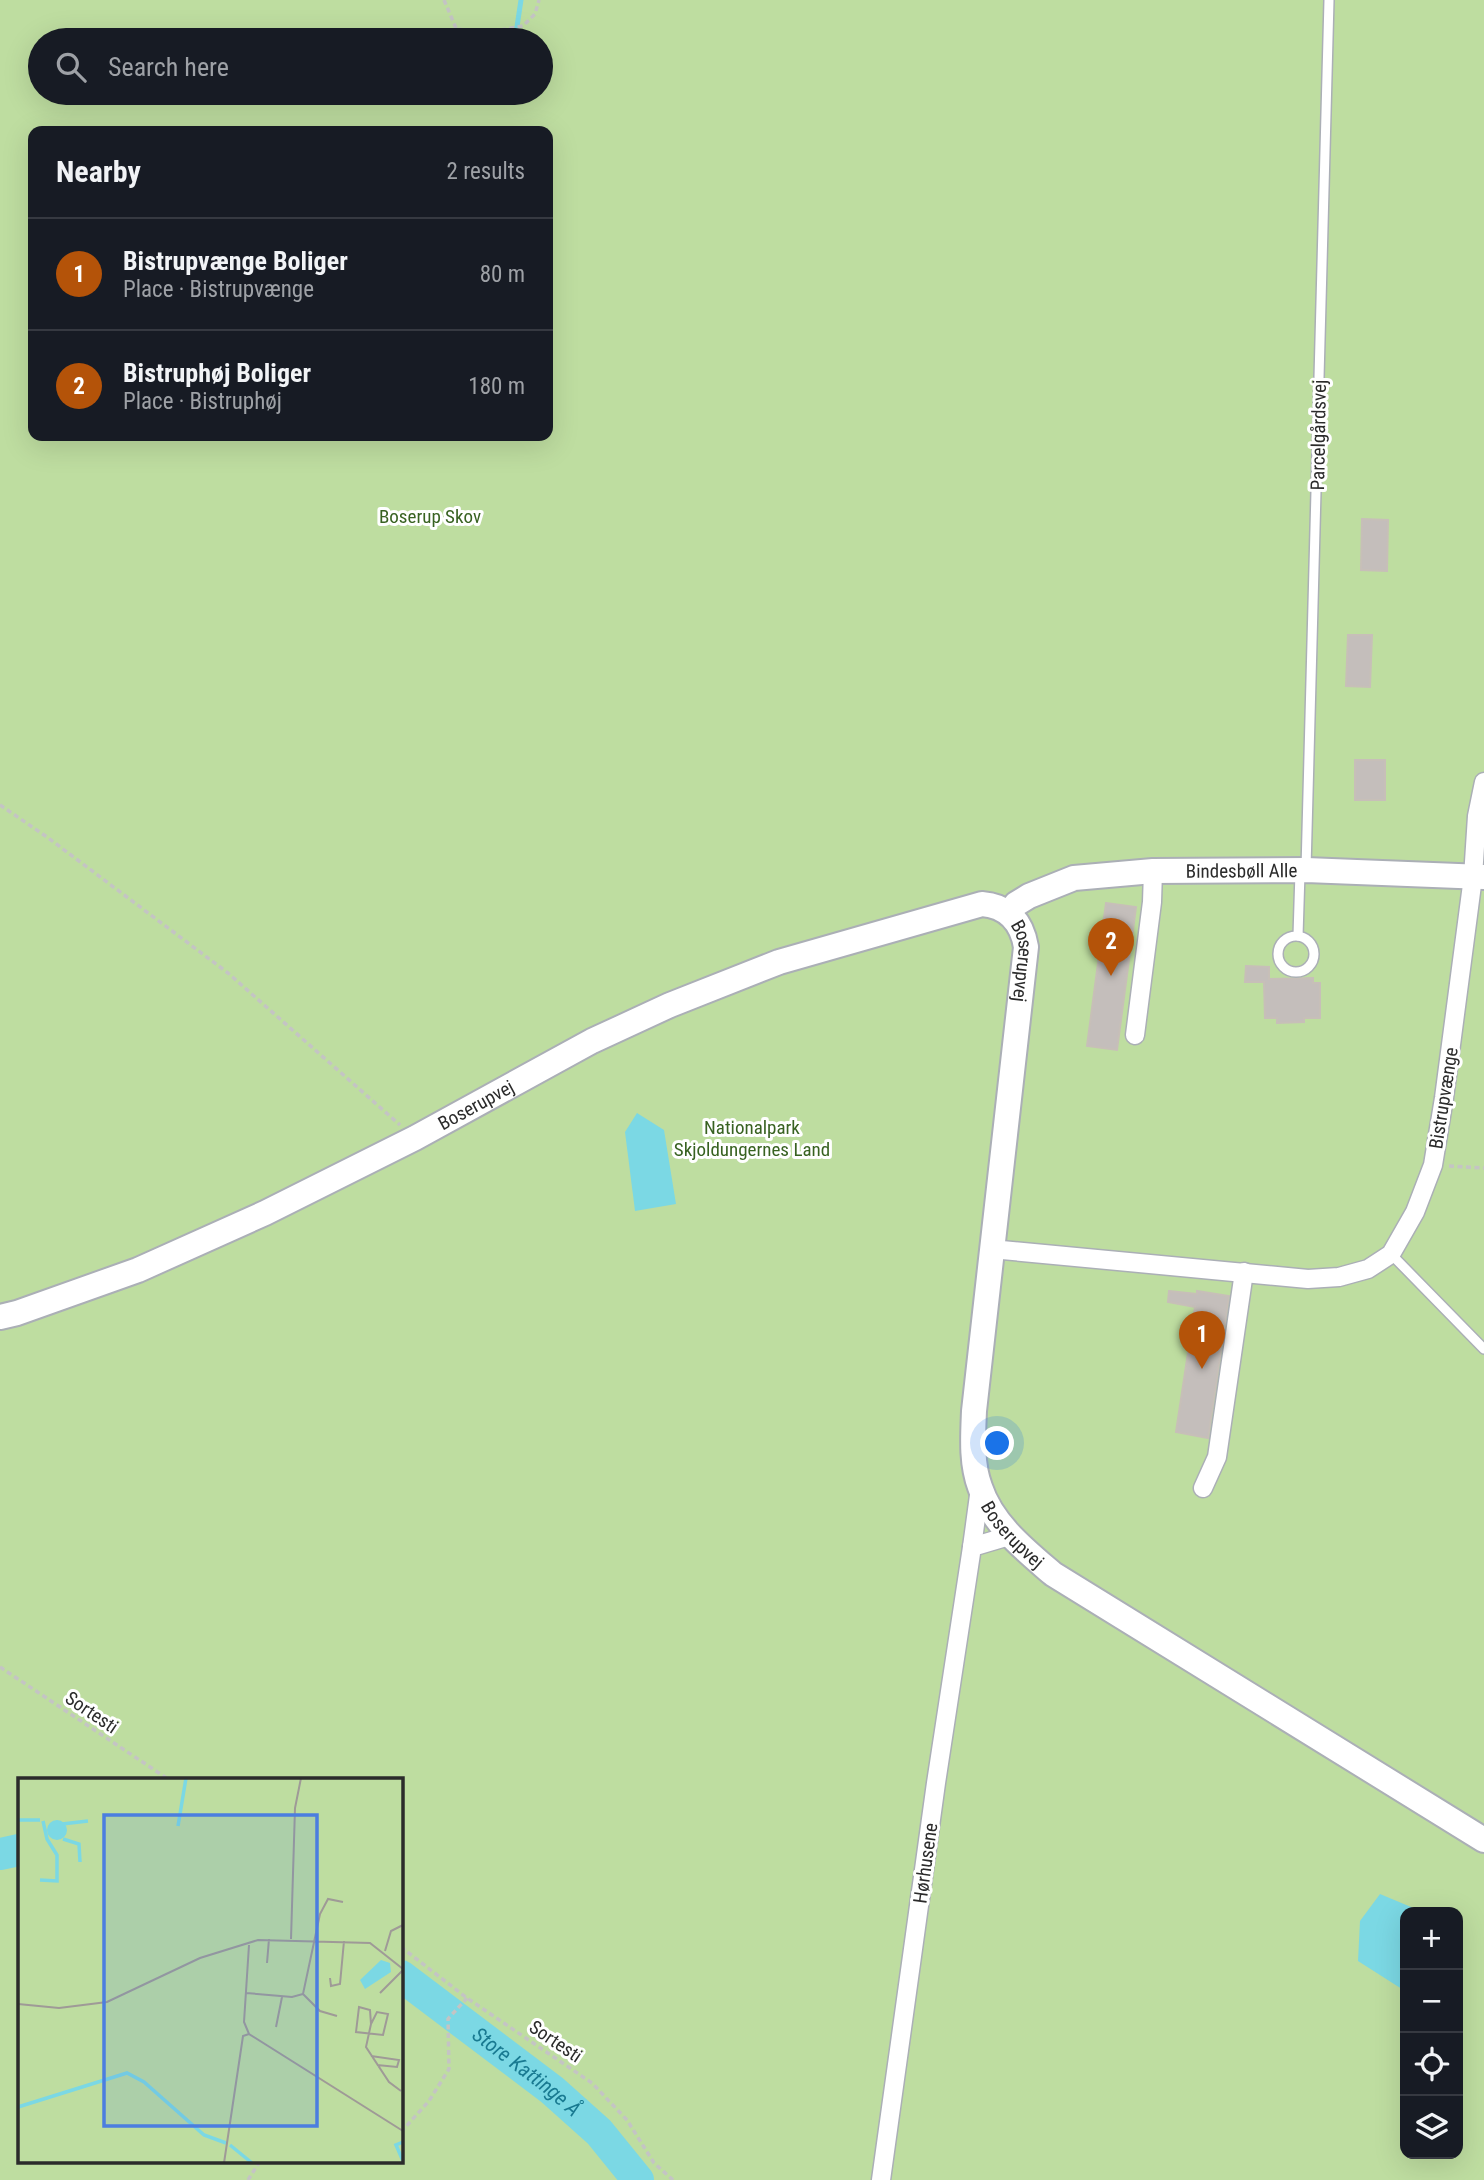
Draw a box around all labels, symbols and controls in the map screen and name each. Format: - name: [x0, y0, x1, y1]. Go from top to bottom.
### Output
- search box: [28, 28, 553, 105]
- icon: search: [52, 48, 90, 86]
- text: Search here: [108, 52, 229, 82]
- text: Nearby: [56, 154, 141, 189]
- text: 2 results: [447, 158, 525, 185]
- text: Bistrupvænge Boliger: [123, 246, 348, 276]
- text: 1: [73, 261, 85, 288]
- text: 80 m: [480, 261, 525, 288]
- text: Place · Bistrupvænge: [123, 276, 314, 303]
- text: Bistruphøj Boliger: [123, 358, 311, 388]
- text: 2: [73, 373, 85, 400]
- text: 180 m: [468, 373, 525, 400]
- street label: Parcelgårdsvej: [1306, 380, 1331, 490]
- text: Place · Bistruphøj: [123, 388, 282, 415]
- park label: Boserup Skov: [379, 505, 481, 528]
- street label: Bindesbøll Alle: [1186, 859, 1298, 883]
- street label: Boserupvej: [1006, 916, 1037, 1003]
- pin: 2: [1088, 918, 1134, 976]
- street label: Bistrupvænge: [1424, 1045, 1463, 1151]
- street label: Boserupvej: [434, 1075, 518, 1135]
- park label: Nationalpark Skjoldungernes Land: [674, 1116, 830, 1161]
- pin: 1: [1179, 1311, 1225, 1369]
- your location: [980, 1426, 1014, 1460]
- street label: Boserupvej: [976, 1497, 1049, 1573]
- street label: Sortesti: [61, 1686, 123, 1738]
- inset map: [18, 1778, 402, 2162]
- street label: Hørhusene: [908, 1821, 943, 1905]
- map controls: [1400, 1907, 1463, 2159]
- button: +: [1400, 1907, 1463, 1970]
- button: −: [1400, 1970, 1463, 2033]
- street label: Sortesti: [525, 2015, 587, 2067]
- water label: Store Kattinge Å: [468, 2022, 585, 2122]
- button: locate: [1400, 2033, 1463, 2096]
- button: layers: [1400, 2096, 1463, 2159]

